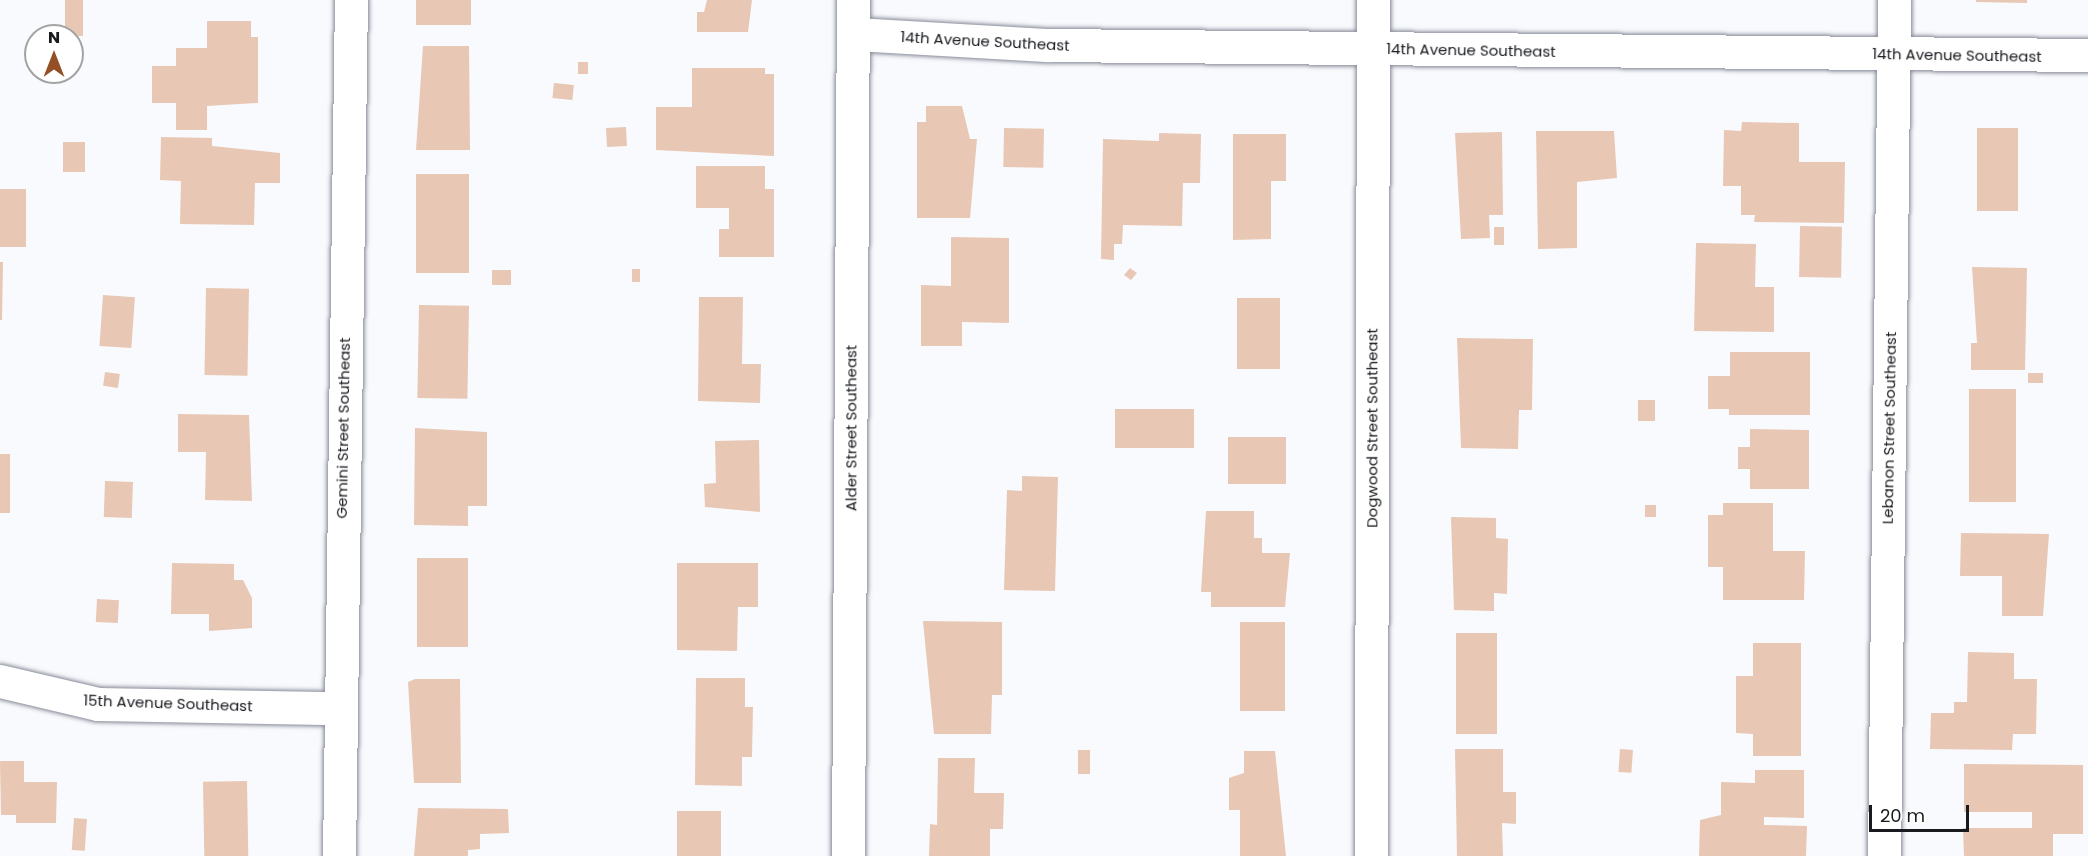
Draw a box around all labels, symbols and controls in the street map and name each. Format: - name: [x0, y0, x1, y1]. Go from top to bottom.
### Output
- north arrow: [24, 24, 84, 84]
- text: N: [48, 26, 60, 49]
- street label: 14th Avenue Southeast: [900, 28, 1070, 54]
- street label: 14th Avenue Southeast: [1386, 40, 1556, 60]
- street label: 14th Avenue Southeast: [1872, 45, 2042, 65]
- street label: Dogwood Street Southeast: [1363, 328, 1381, 528]
- street label: Lebanon Street Southeast: [1878, 332, 1900, 524]
- street label: Gemini Street Southeast: [332, 337, 354, 519]
- street label: Alder Street Southeast: [842, 345, 860, 511]
- street label: 15th Avenue Southeast: [83, 691, 253, 715]
- scale bar: [1872, 793, 1972, 831]
- text: 20 m: [1880, 803, 1925, 828]

